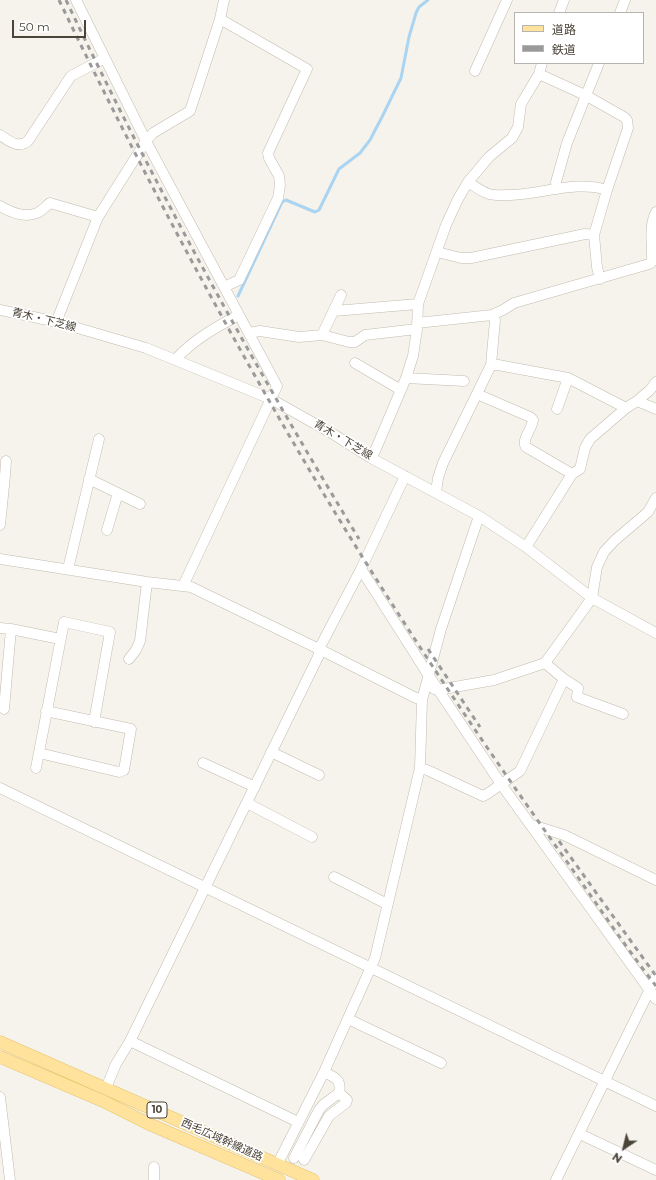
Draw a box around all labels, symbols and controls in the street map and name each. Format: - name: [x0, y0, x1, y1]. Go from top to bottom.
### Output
- scale bar: [14, 12, 88, 38]
- legend: [514, 12, 644, 64]
- text: 50 m: [19, 19, 50, 34]
- text: 道路: [552, 22, 576, 37]
- text: 鉄道: [552, 42, 576, 57]
- street label: 青木・下芝線: [10, 306, 78, 334]
- street label: 青木・下芝線: [311, 417, 375, 463]
- road number: 10: [147, 1102, 167, 1118]
- street label: 西毛広域幹線道路: [179, 1116, 265, 1164]
- north arrow: [604, 1128, 644, 1168]
- text: N: [609, 1150, 625, 1166]

